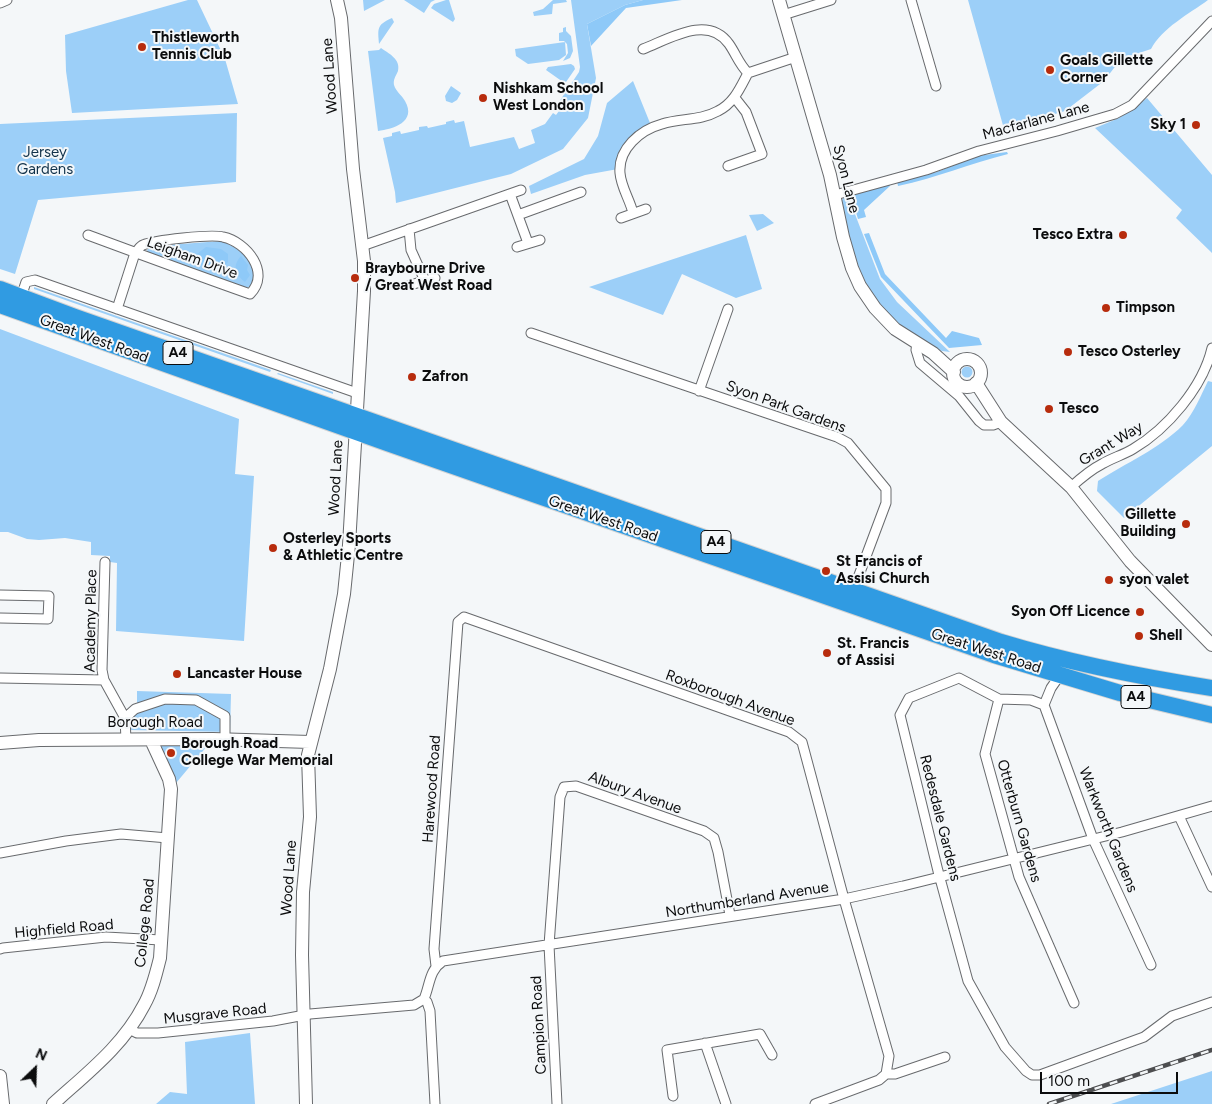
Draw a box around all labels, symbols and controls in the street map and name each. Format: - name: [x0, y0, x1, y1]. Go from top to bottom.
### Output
- place label: Thistleworth Tennis Club: [152, 29, 239, 64]
- street label: Wood Lane: [318, 38, 342, 114]
- marker: Thistleworth Tennis Club: [136, 41, 148, 53]
- place label: Goals Gillette Corner: [1060, 52, 1153, 87]
- marker: Goals Gillette Corner: [1044, 64, 1056, 76]
- place label: Nishkam School West London: [493, 80, 603, 115]
- marker: Nishkam School West London: [477, 92, 489, 104]
- street label: Macfarlane Lane: [981, 98, 1091, 144]
- place label: Sky 1: [1150, 116, 1186, 134]
- marker: Sky 1: [1190, 119, 1202, 131]
- street label: Syon Lane: [829, 143, 863, 215]
- park label: Jersey Gardens: [17, 144, 73, 179]
- place label: Tesco Extra: [1033, 226, 1113, 244]
- marker: Tesco Extra: [1117, 229, 1129, 241]
- street label: Leigham Drive: [144, 233, 240, 283]
- place label: Braybourne Drive / Great West Road: [365, 260, 492, 295]
- marker: Braybourne Drive / Great West Road: [349, 272, 361, 284]
- place label: Timpson: [1116, 299, 1175, 317]
- marker: Timpson: [1100, 302, 1112, 314]
- street label: Great West Road: [37, 311, 151, 367]
- road number: A4: [163, 342, 193, 364]
- place label: Tesco Osterley: [1078, 343, 1181, 361]
- marker: Tesco Osterley: [1062, 346, 1074, 358]
- place label: Zafron: [422, 368, 468, 386]
- marker: Zafron: [406, 371, 418, 383]
- street label: Syon Park Gardens: [724, 377, 848, 437]
- place label: Tesco: [1059, 400, 1099, 418]
- marker: Tesco: [1043, 403, 1055, 415]
- street label: Grant Way: [1076, 418, 1146, 470]
- street label: Wood Lane: [325, 440, 347, 516]
- street label: Great West Road: [546, 492, 660, 546]
- place label: Gillette Building: [1120, 506, 1176, 541]
- marker: Gillette Building: [1180, 518, 1192, 530]
- place label: Osterley Sports & Athletic Centre: [283, 530, 403, 565]
- road number: A4: [701, 530, 731, 554]
- marker: Osterley Sports & Athletic Centre: [267, 542, 279, 554]
- place label: St Francis of Assisi Church: [836, 553, 929, 588]
- marker: St Francis of Assisi Church: [820, 565, 832, 577]
- street label: Academy Place: [81, 569, 101, 673]
- place label: syon valet: [1119, 571, 1189, 589]
- marker: syon valet: [1103, 574, 1115, 586]
- place label: Syon Off Licence: [1011, 603, 1130, 621]
- marker: Syon Off Licence: [1134, 606, 1146, 618]
- street label: Great West Road: [929, 625, 1043, 677]
- place label: Shell: [1149, 627, 1182, 645]
- marker: Shell: [1133, 630, 1145, 642]
- place label: St. Francis of Assisi: [837, 635, 909, 670]
- marker: St. Francis of Assisi: [821, 647, 833, 659]
- place label: Lancaster House: [187, 665, 302, 683]
- street label: Roxborough Avenue: [663, 666, 797, 730]
- marker: Lancaster House: [171, 668, 183, 680]
- road number: A4: [1121, 686, 1151, 709]
- street label: Borough Road: [107, 714, 203, 732]
- place label: Borough Road College War Memorial: [181, 735, 333, 770]
- street label: Harewood Road: [419, 735, 445, 843]
- marker: Borough Road College War Memorial: [165, 747, 177, 759]
- street label: Redesdale Gardens: [916, 753, 964, 883]
- street label: Otterburn Gardens: [993, 757, 1045, 885]
- street label: Warkworth Gardens: [1075, 765, 1141, 895]
- street label: Albury Avenue: [586, 768, 684, 818]
- street label: Wood Lane: [277, 840, 301, 916]
- street label: College Road: [131, 878, 159, 968]
- street label: Northumberland Avenue: [664, 878, 830, 922]
- street label: Highfield Road: [14, 916, 114, 942]
- street label: Campion Road: [527, 975, 551, 1075]
- street label: Musgrave Road: [163, 1000, 267, 1028]
- north arrow: [10, 1044, 60, 1094]
- text: N: [33, 1045, 50, 1065]
- scale bar: [1042, 1062, 1180, 1094]
- text: 100 m: [1048, 1072, 1090, 1090]

